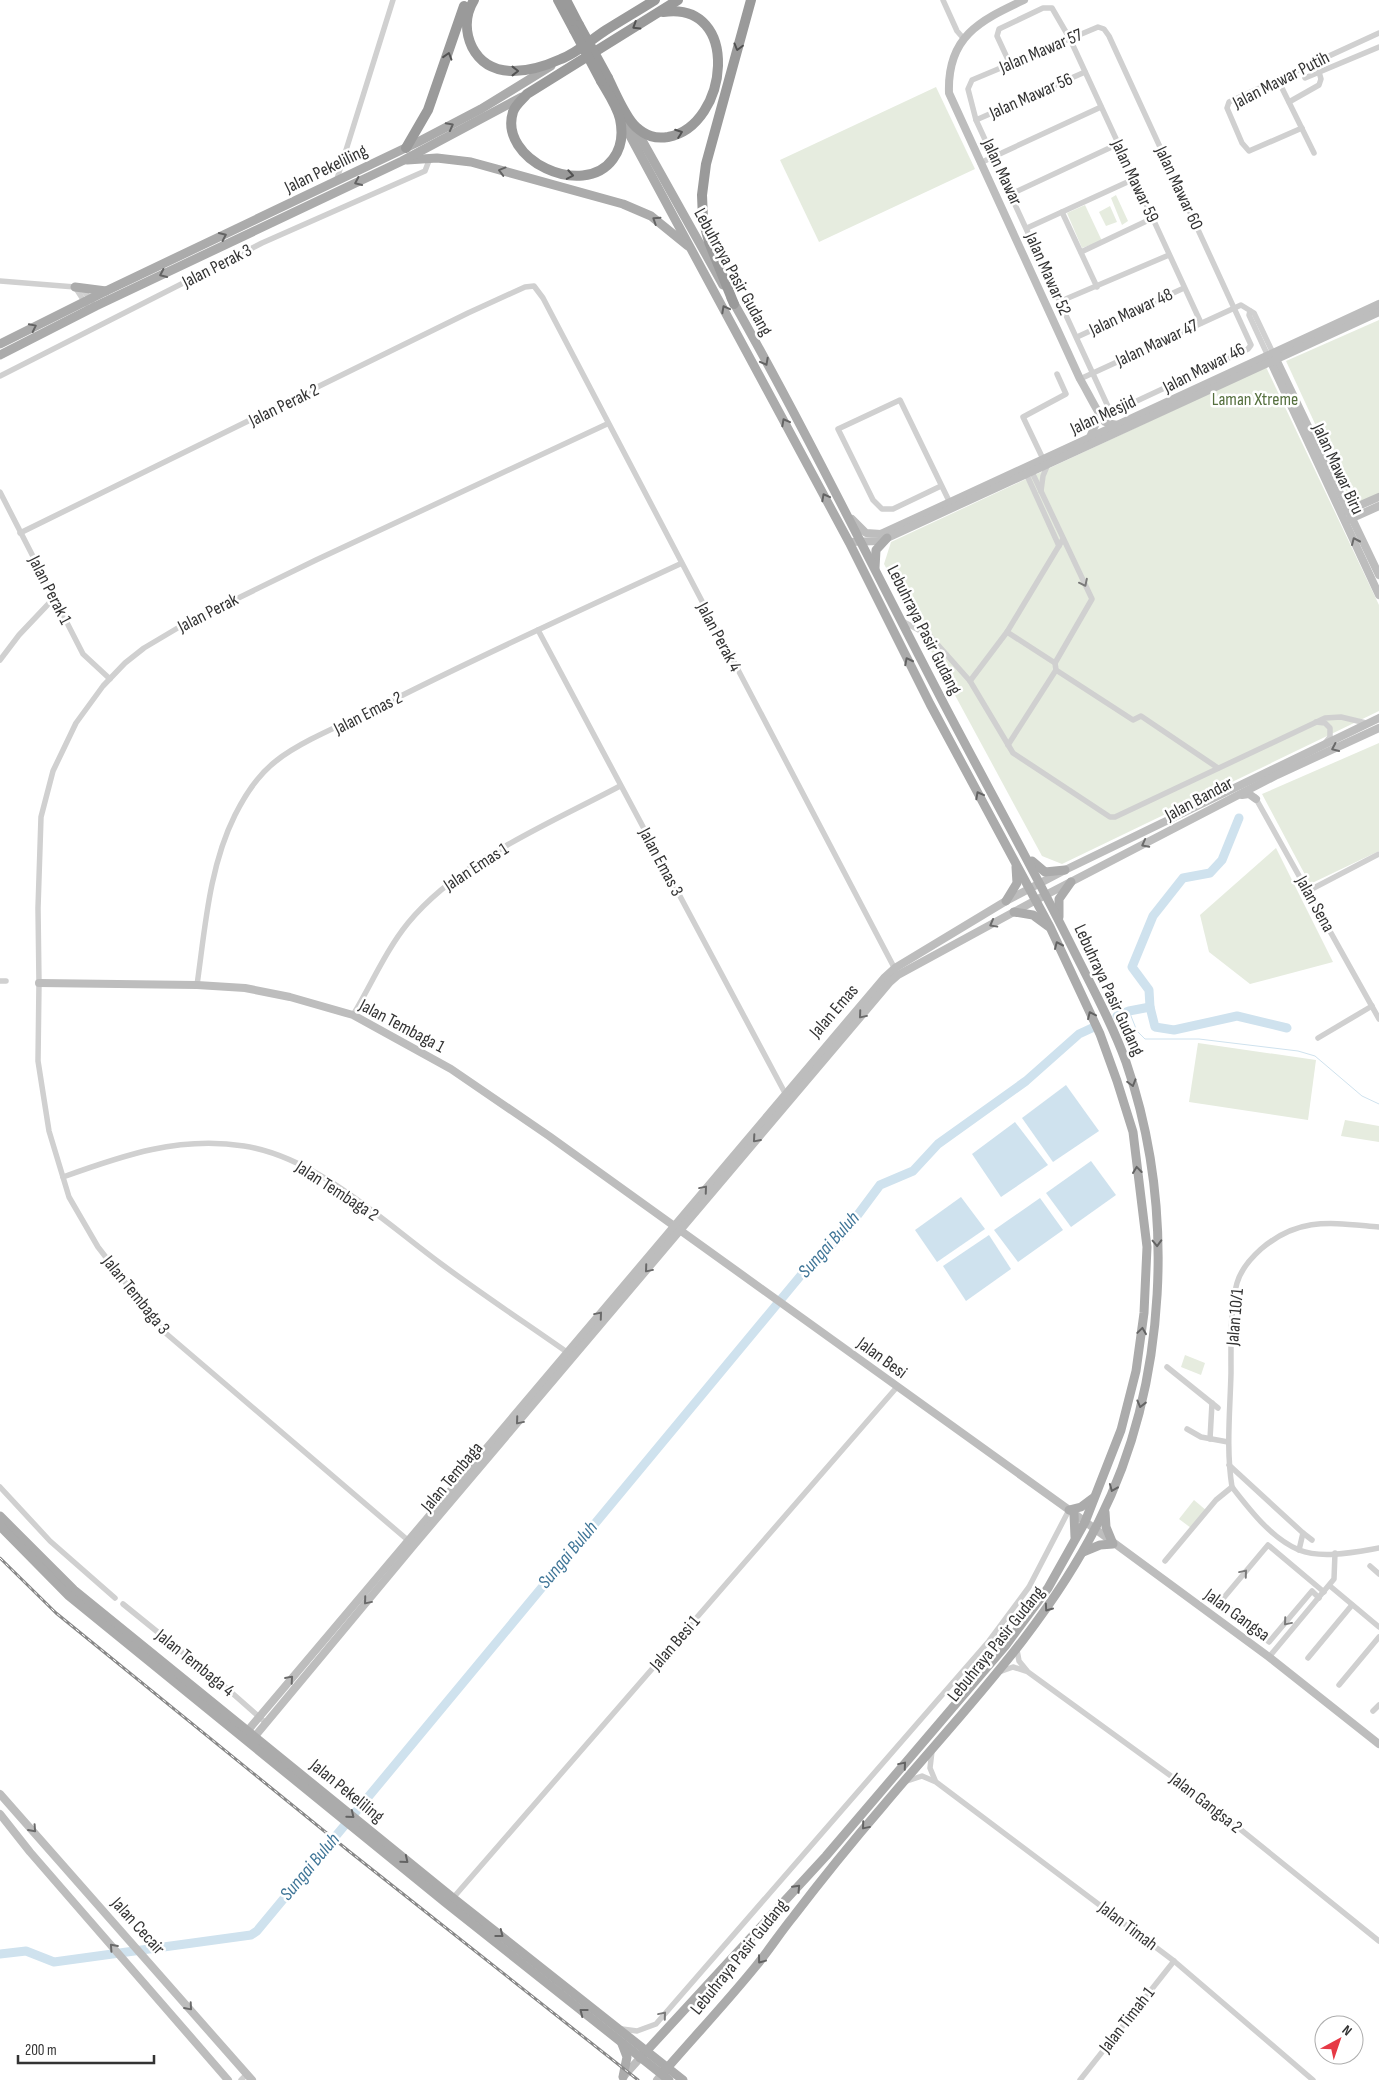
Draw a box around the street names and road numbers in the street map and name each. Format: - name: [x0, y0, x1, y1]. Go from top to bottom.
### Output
- street label: Jalan Mawar 57: [995, 24, 1086, 78]
- street label: Jalan Mawar Putih: [1228, 47, 1333, 114]
- street label: Jalan Mawar 56: [985, 68, 1076, 124]
- street label: Jalan Mawar: [977, 134, 1027, 209]
- street label: Jalan Mawar 59: [1106, 135, 1163, 226]
- street label: Jalan Pekeliling: [280, 140, 371, 198]
- street label: Jalan Mawar 60: [1150, 142, 1207, 233]
- street label: Lebuhraya Pasir Gudang: [689, 205, 777, 339]
- street label: Jalan Mawar 52: [1020, 228, 1076, 319]
- street label: Jalan Perak 3: [178, 240, 255, 293]
- street label: Jalan Mawar 48: [1085, 284, 1176, 341]
- street label: Jalan Mawar 47: [1112, 314, 1202, 372]
- street label: Jalan Mawar 46: [1159, 338, 1249, 398]
- street label: Jalan Perak 2: [245, 379, 322, 431]
- street label: Jalan Mesjid: [1066, 391, 1139, 440]
- street label: Jalan Mawar Biru: [1307, 419, 1368, 518]
- street label: Jalan Perak 1: [23, 551, 76, 628]
- street label: Lebuhraya Pasir Gudang: [882, 562, 966, 698]
- street label: Jalan Perak: [173, 589, 242, 638]
- street label: Jalan Perak 4: [692, 598, 746, 676]
- street label: Jalan Emas 2: [329, 687, 406, 740]
- street label: Jalan Bandar: [1161, 772, 1236, 826]
- street label: Jalan Emas 3: [634, 823, 688, 900]
- street label: Jalan Emas 1: [439, 838, 513, 896]
- street label: Jalan Sena: [1291, 871, 1339, 936]
- street label: Lebuhraya Pasir Gudang: [1069, 921, 1149, 1059]
- street label: Jalan Emas: [804, 980, 863, 1043]
- street label: Jalan Tembaga 1: [355, 994, 449, 1058]
- street label: Jalan Tembaga 2: [291, 1156, 383, 1226]
- street label: Jalan Tembaga 3: [97, 1251, 174, 1339]
- street label: Jalan 10/1: [1222, 1287, 1248, 1347]
- street label: Jalan Besi: [852, 1332, 911, 1383]
- street label: Jalan Tembaga: [416, 1438, 487, 1517]
- street label: Lebuhraya Pasir Gudang: [943, 1582, 1049, 1706]
- street label: Jalan Gangsa: [1199, 1584, 1274, 1646]
- street label: Jalan Besi 1: [645, 1611, 705, 1675]
- street label: Jalan Tembaga 4: [151, 1624, 239, 1701]
- street label: Jalan Pekeliling: [305, 1754, 388, 1827]
- street label: Jalan Gangsa 2: [1165, 1768, 1246, 1838]
- street label: Jalan Cecair: [106, 1892, 169, 1959]
- street label: Lebuhraya Pasir Gudang: [686, 1895, 792, 2019]
- street label: Jalan Timah: [1094, 1896, 1162, 1955]
- street label: Jalan Timah 1: [1094, 1982, 1160, 2058]

